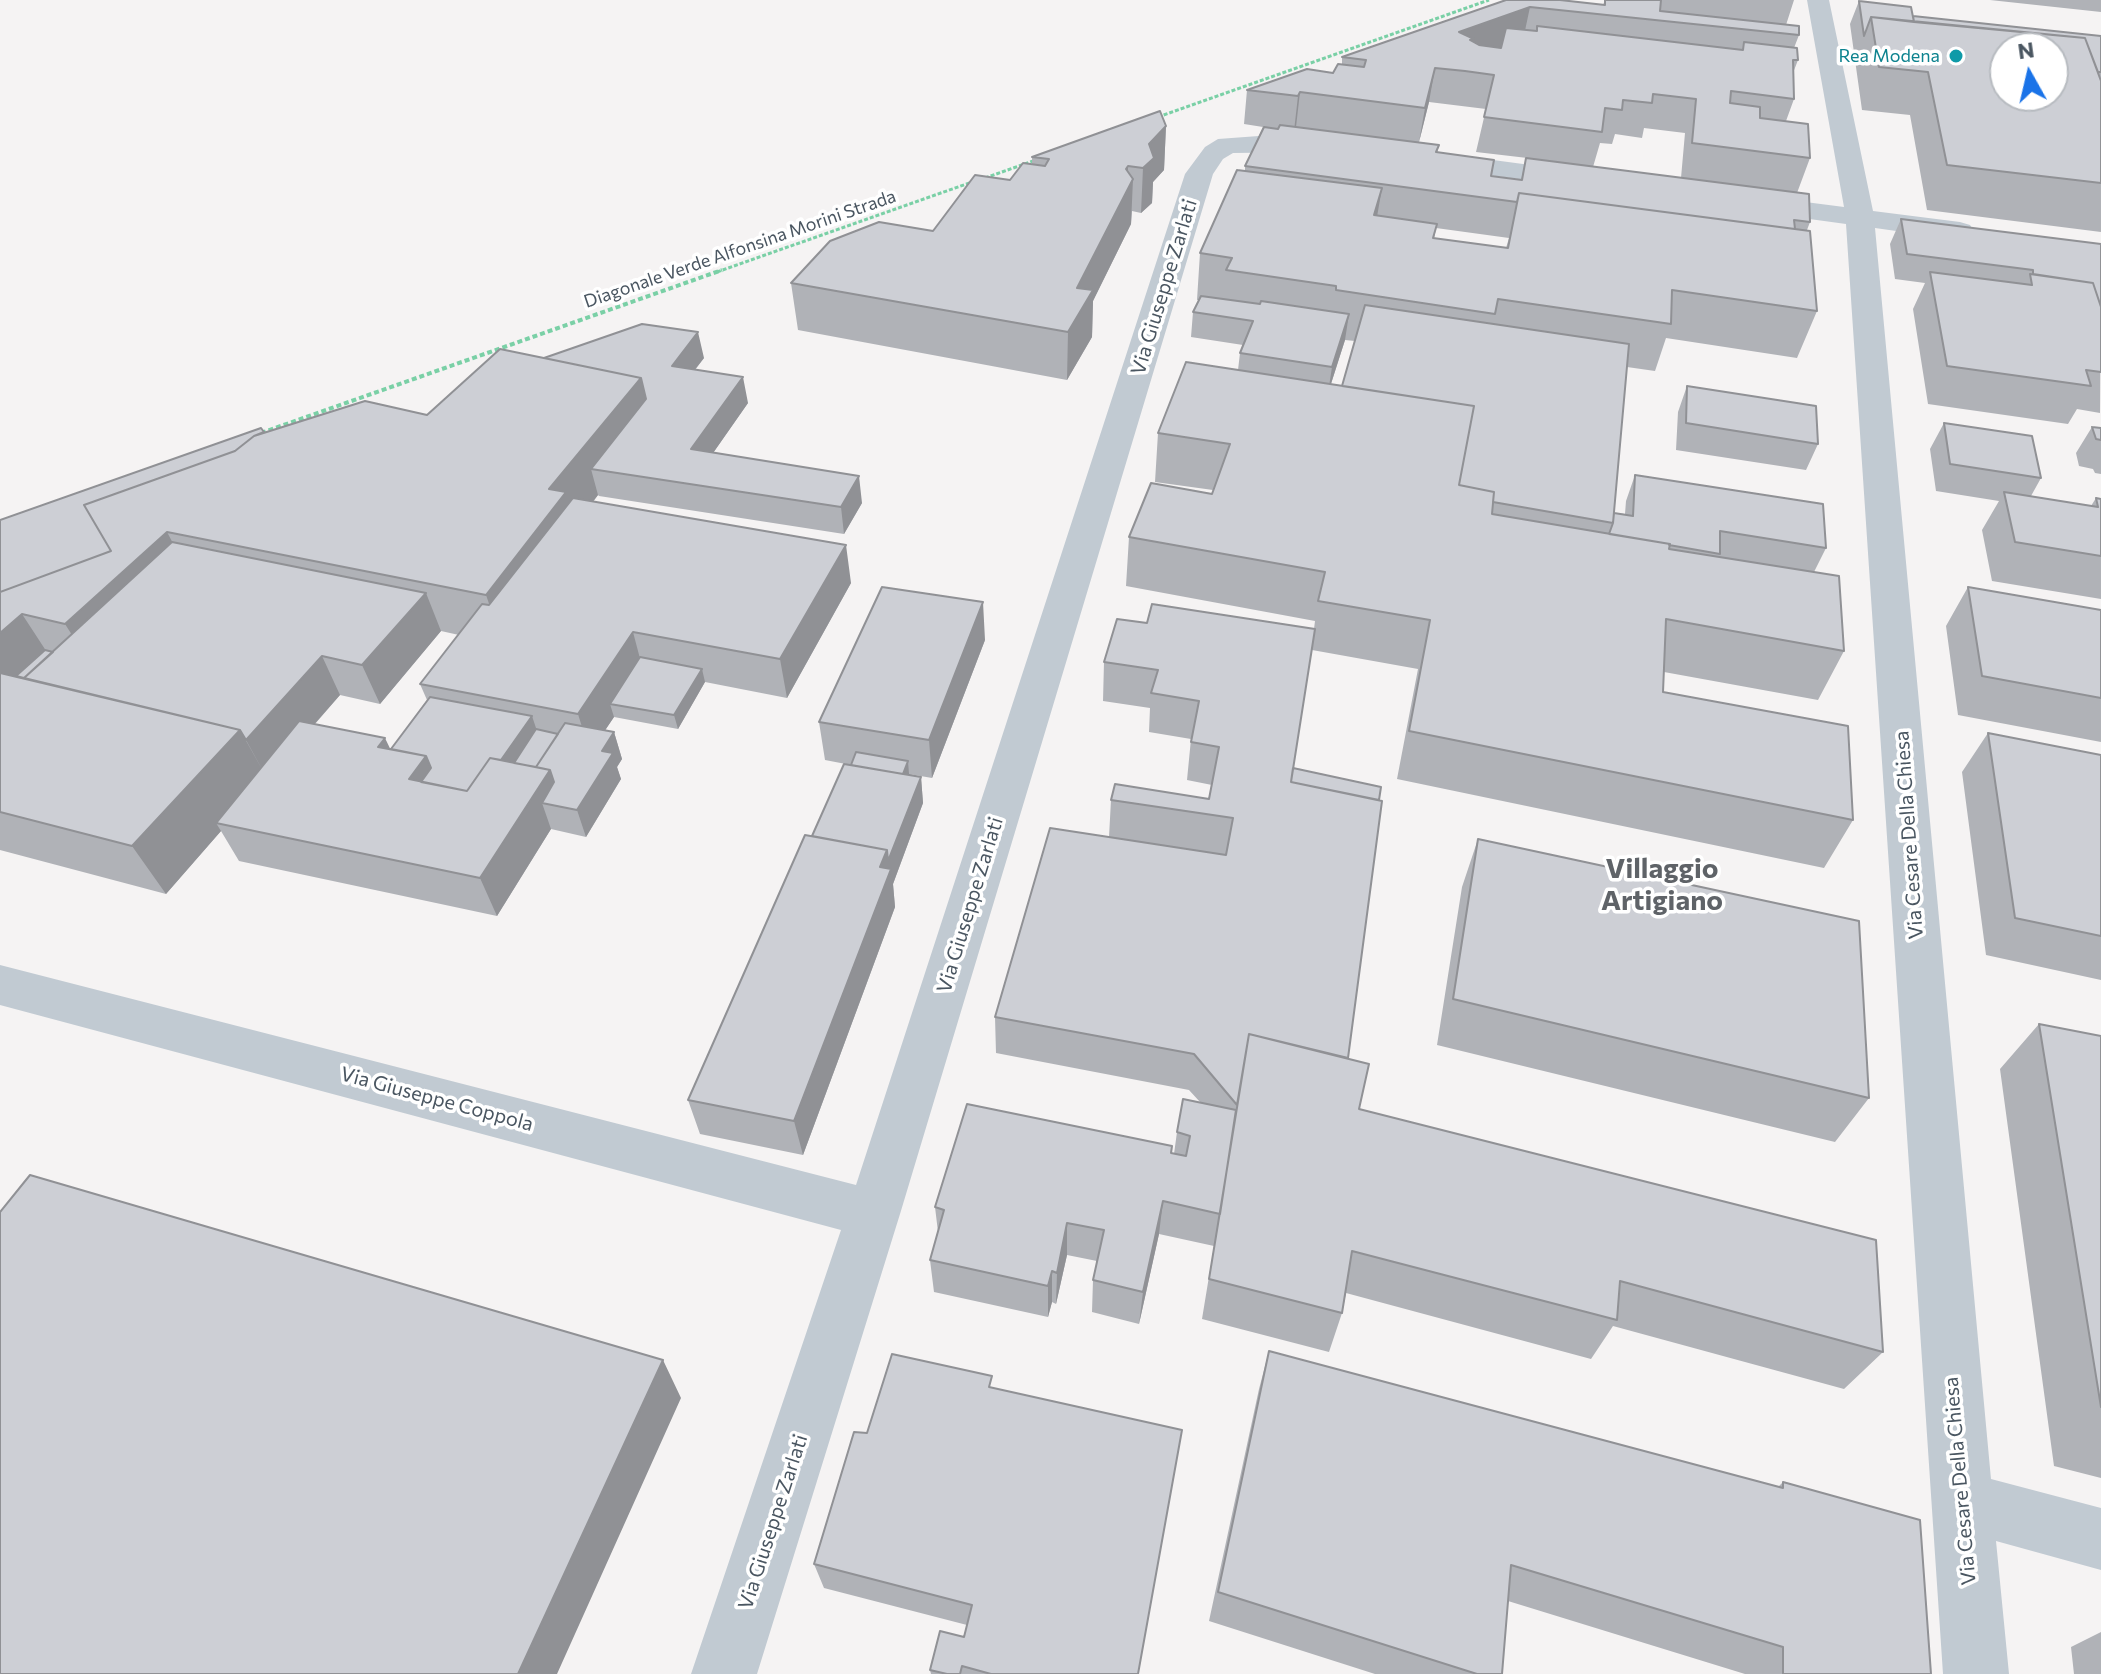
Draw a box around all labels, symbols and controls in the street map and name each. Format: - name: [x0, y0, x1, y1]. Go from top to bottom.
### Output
- north arrow: [1989, 32, 2069, 112]
- text: N: [2016, 35, 2036, 64]
- place label: Rea Modena: [1839, 45, 1940, 67]
- marker: Rea Modena: [1947, 47, 1965, 65]
- street label: Diagonale Verde Alfonsina Morini Strada: [581, 185, 899, 313]
- street label: Via Giuseppe Zarlati: [1126, 196, 1202, 378]
- street label: Via Cesare Della Chiesa: [1890, 730, 1928, 940]
- street label: Via Giuseppe Zarlati: [932, 814, 1008, 996]
- district label: Villaggio Artigiano: [1601, 852, 1723, 918]
- street label: Via Giuseppe Coppola: [338, 1062, 536, 1136]
- street label: Via Cesare Della Chiesa: [1939, 1376, 1981, 1586]
- street label: Via Giuseppe Zarlati: [733, 1431, 813, 1613]

